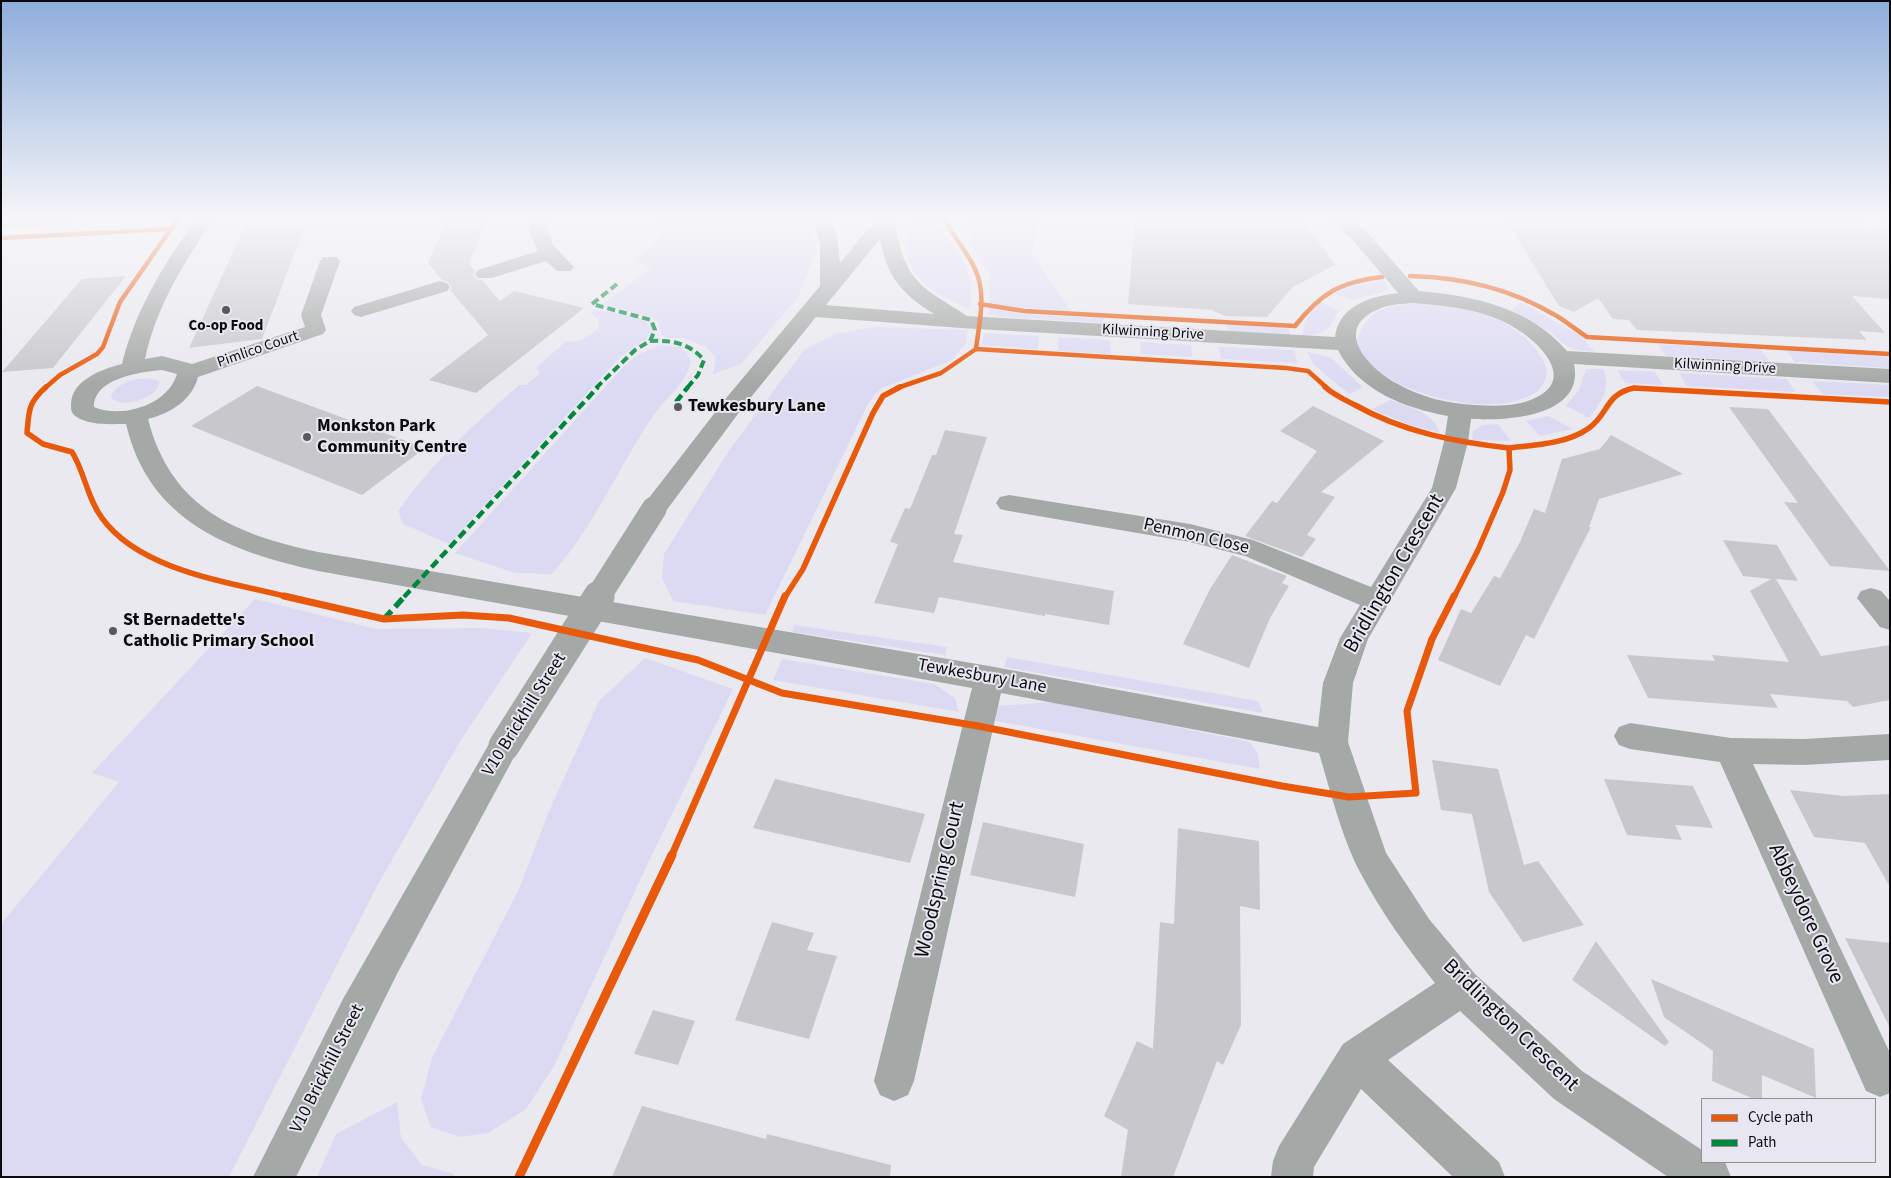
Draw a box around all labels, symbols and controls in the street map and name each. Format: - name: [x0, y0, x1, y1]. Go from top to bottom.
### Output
- marker: Co-op Food: [220, 304, 232, 316]
- place label: Co-op Food: [189, 318, 263, 336]
- street label: Kilwinning Drive: [1102, 321, 1204, 345]
- street label: Pimlico Court: [215, 328, 301, 372]
- street label: Kilwinning Drive: [1674, 355, 1776, 379]
- place label: Tewkesbury Lane: [688, 396, 826, 418]
- marker: Tewkesbury Lane: [672, 401, 684, 413]
- place label: Monkston Park Community Centre: [317, 416, 467, 458]
- marker: Monkston Park Community Centre: [301, 431, 313, 443]
- street label: Bridlington Crescent: [1339, 490, 1451, 658]
- street label: Penmon Close: [1141, 514, 1251, 560]
- place label: St Bernadette's Catholic Primary School: [123, 610, 314, 652]
- marker: St Bernadette's Catholic Primary School: [107, 625, 119, 637]
- street label: V10 Brickhill Street: [478, 649, 572, 781]
- street label: Tewkesbury Lane: [916, 655, 1048, 699]
- street label: Woodspring Court: [911, 800, 971, 960]
- street label: Abbeydore Grove: [1762, 840, 1848, 988]
- street label: Bridlington Crescent: [1437, 955, 1583, 1097]
- street label: V10 Brickhill Street: [286, 1001, 370, 1137]
- legend: [1701, 1098, 1876, 1163]
- text: Cycle path: [1748, 1107, 1813, 1128]
- text: Path: [1748, 1132, 1776, 1153]

